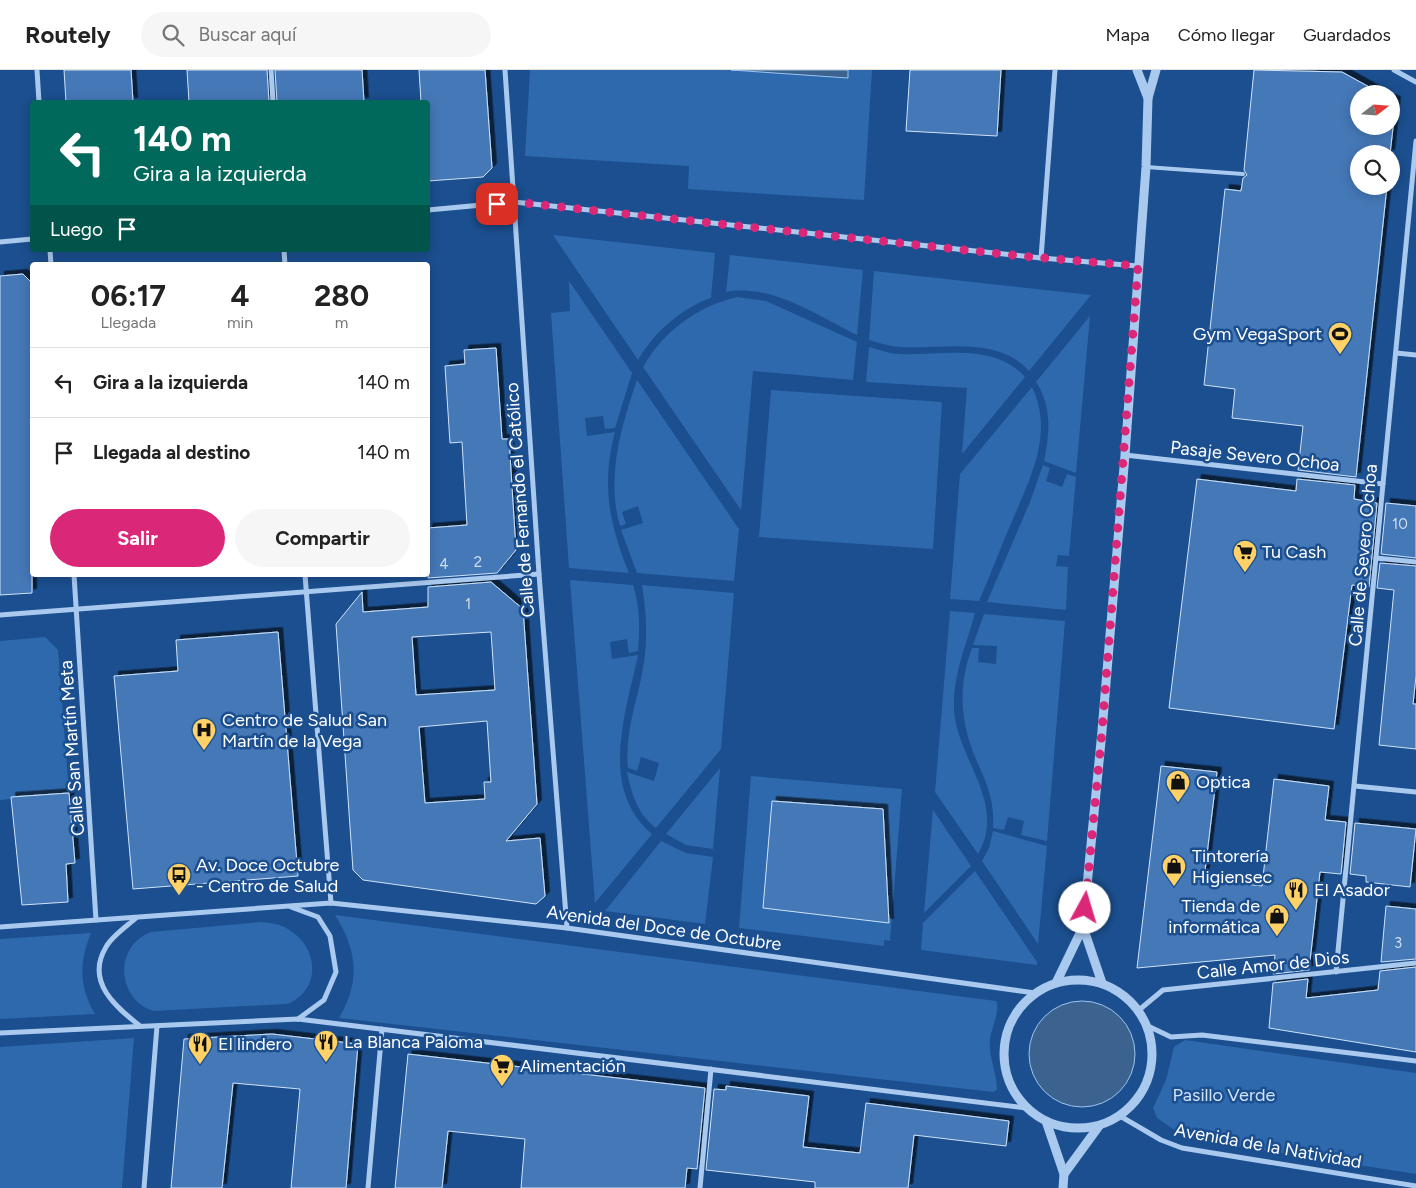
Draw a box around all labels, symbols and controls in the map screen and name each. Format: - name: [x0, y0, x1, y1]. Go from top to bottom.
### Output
- search box: [141, 12, 491, 57]
- text: Routely: [25, 20, 111, 49]
- icon: search: [159, 21, 187, 49]
- text: Buscar aquí: [199, 23, 296, 46]
- text: Mapa: [1105, 24, 1150, 46]
- text: Cómo llegar: [1178, 24, 1275, 46]
- text: Guardados: [1303, 24, 1391, 46]
- north arrow: [1350, 85, 1400, 135]
- map controls: [1350, 85, 1400, 195]
- text: 140 m: [133, 118, 231, 160]
- icon: left: [50, 120, 115, 185]
- button: search: [1350, 145, 1400, 195]
- text: Gira a la izquierda: [133, 160, 307, 187]
- pin: [476, 183, 518, 225]
- icon: arrive: [483, 190, 511, 218]
- icon: arrive: [113, 215, 141, 243]
- text: Luego: [50, 218, 103, 241]
- text: 06:17: [91, 277, 166, 314]
- text: 4: [231, 277, 250, 314]
- text: 280: [314, 277, 369, 314]
- text: Llegada: [101, 313, 156, 332]
- text: min: [227, 313, 253, 332]
- text: m: [335, 313, 348, 332]
- sports icon: Gym VegaSport: [1327, 321, 1353, 355]
- place label: Gym VegaSport: [1193, 323, 1322, 345]
- icon: left: [50, 369, 78, 397]
- text: Gira a la izquierda: [93, 371, 248, 394]
- text: 140 m: [357, 371, 410, 394]
- street label: Calle de Fernando el Católico: [501, 382, 539, 618]
- street label: Pasaje Severo Ochoa: [1169, 436, 1341, 476]
- icon: arrive: [50, 439, 78, 467]
- text: Llegada al destino: [93, 441, 250, 464]
- text: 140 m: [357, 441, 410, 464]
- street label: Calle de Severo Ochoa: [1344, 463, 1382, 647]
- button: Salir: [50, 509, 225, 567]
- button: Compartir: [235, 509, 410, 567]
- house number: 10: [1392, 515, 1408, 533]
- supermarket icon: Tu Cash: [1232, 539, 1258, 573]
- place label: Tu Cash: [1262, 541, 1326, 563]
- house number: 2: [474, 553, 482, 571]
- house number: 4: [439, 555, 449, 573]
- house number: 1: [465, 595, 471, 613]
- street label: Calle San Martín Meta: [55, 659, 89, 837]
- place label: Centro de Salud San Martín de la Vega: [222, 709, 387, 752]
- hospital icon: Centro de Salud San Martín de la Vega: [191, 717, 217, 751]
- shop icon: Optica: [1165, 769, 1191, 803]
- place label: Optica: [1196, 771, 1251, 793]
- place label: Tintorería Higiensec: [1192, 845, 1273, 888]
- shop icon: Tintorería Higiensec: [1161, 853, 1187, 887]
- place label: Av. Doce Octubre - Centro de Salud: [196, 854, 340, 897]
- bus stop icon: Av. Doce Octubre - Centro de Salud: [166, 862, 192, 896]
- restaurant icon: El Asador: [1283, 877, 1309, 911]
- place label: El Asador: [1314, 879, 1390, 901]
- position arrow: [1058, 881, 1110, 933]
- place label: Tienda de informática: [1168, 895, 1260, 938]
- street label: Avenida del Doce de Octubre: [545, 901, 783, 955]
- shop icon: Tienda de informática: [1264, 903, 1290, 937]
- house number: 3: [1394, 934, 1402, 952]
- street label: Calle Amor de Dios: [1196, 946, 1350, 984]
- restaurant icon: La Blanca Paloma: [313, 1029, 339, 1063]
- restaurant icon: El lindero: [187, 1031, 213, 1065]
- place label: La Blanca Paloma: [344, 1031, 483, 1053]
- place label: El lindero: [218, 1033, 292, 1055]
- supermarket icon: Alimentación: [489, 1053, 515, 1087]
- place label: Alimentación: [520, 1055, 626, 1077]
- park label: Pasillo Verde: [1173, 1084, 1276, 1106]
- street label: Avenida de la Natividad: [1173, 1119, 1363, 1173]

